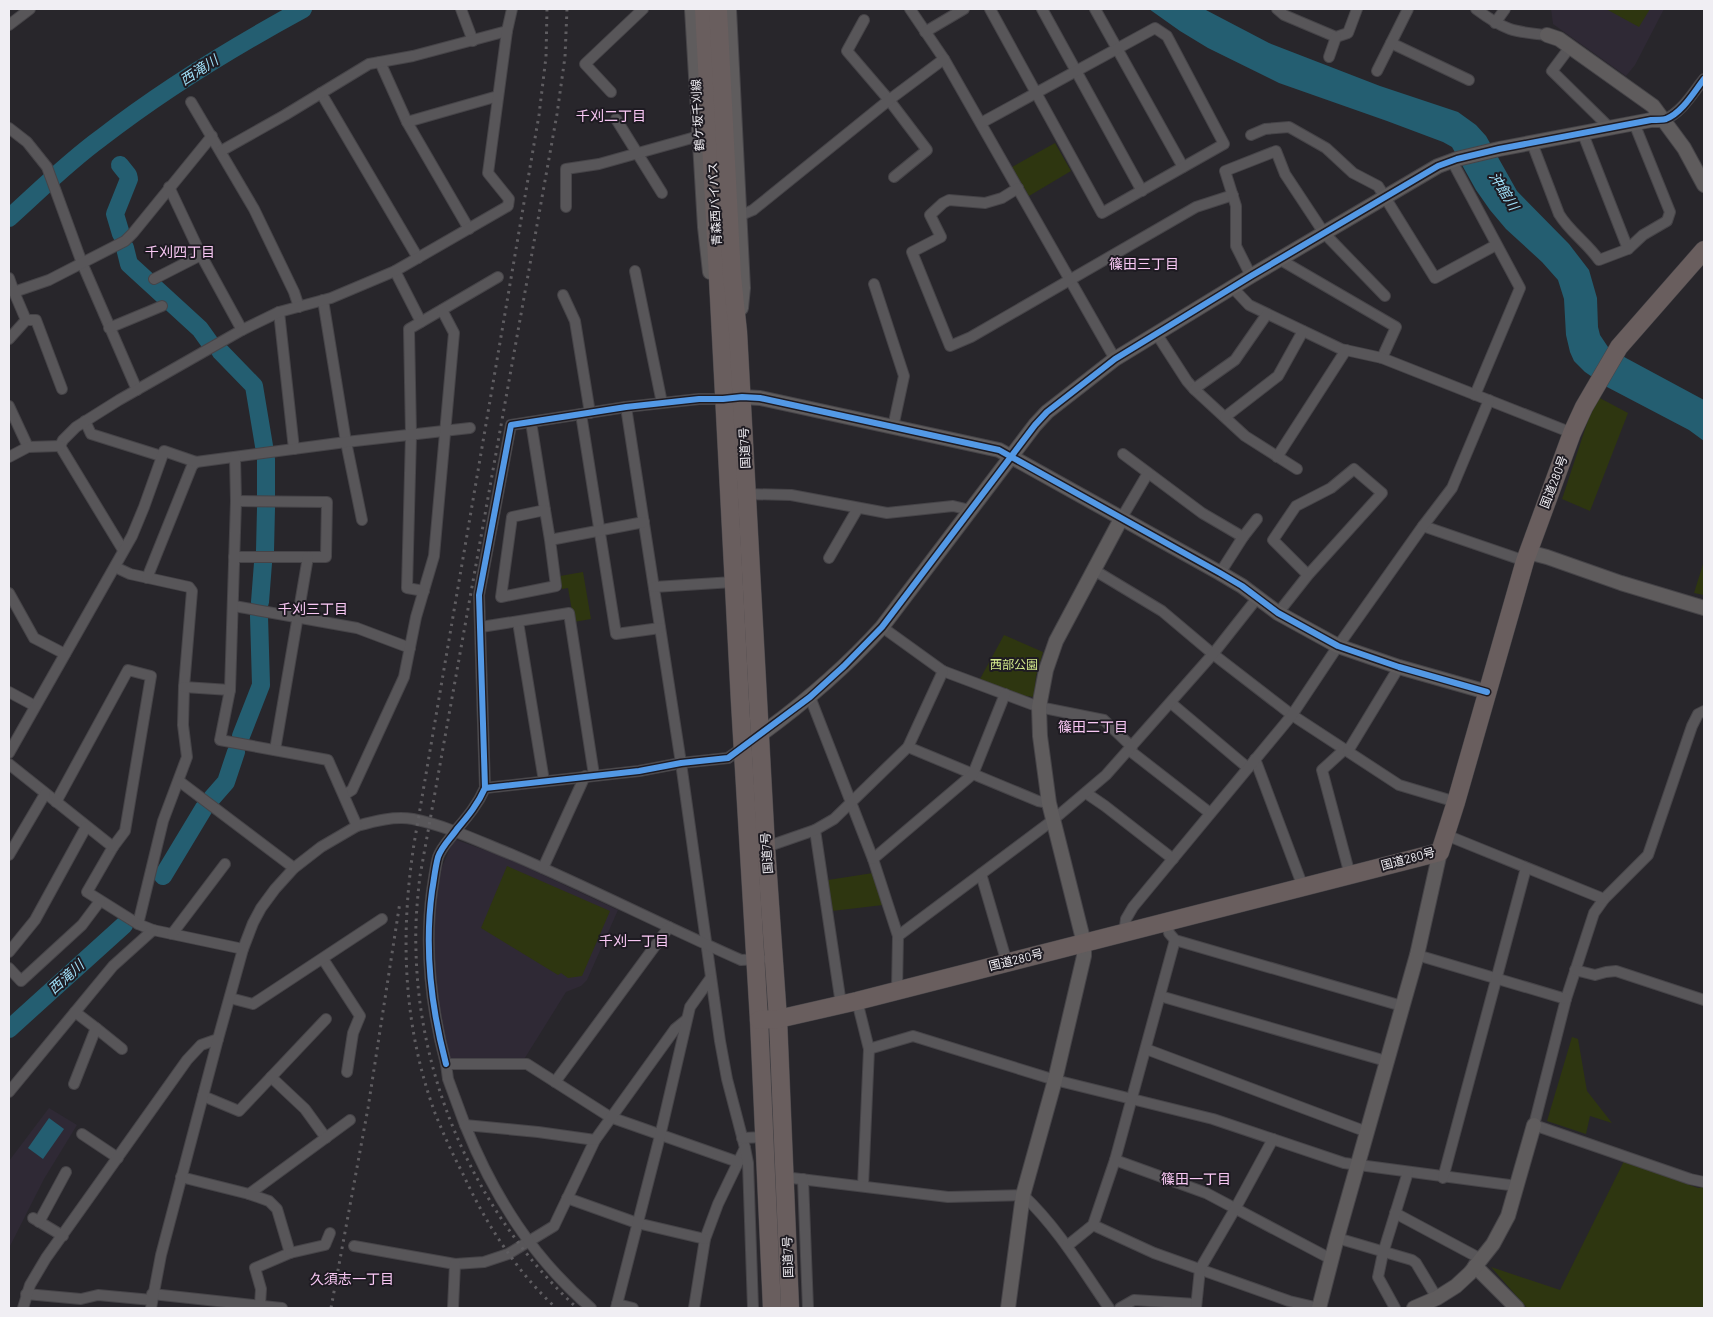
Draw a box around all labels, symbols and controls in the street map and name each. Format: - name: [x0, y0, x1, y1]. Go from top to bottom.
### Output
- water label: 西滝川: [176, 50, 223, 88]
- street label: 鶴ケ坂千刈線: [688, 79, 706, 151]
- district label: 千刈二丁目: [576, 107, 646, 124]
- street label: 青森西バイパス: [705, 162, 723, 246]
- water label: 沖館川: [1486, 168, 1524, 215]
- district label: 千刈四丁目: [145, 243, 215, 260]
- district label: 篠田三丁目: [1109, 255, 1179, 272]
- street label: 国道7号: [736, 427, 752, 469]
- street label: 国道280号: [1537, 453, 1570, 510]
- district label: 千刈三丁目: [278, 600, 348, 617]
- park label: 西部公園: [990, 657, 1038, 671]
- district label: 篠田二丁目: [1058, 718, 1128, 735]
- street label: 国道7号: [758, 832, 774, 874]
- street label: 国道280号: [1379, 844, 1436, 872]
- district label: 千刈一丁目: [599, 932, 669, 949]
- street label: 国道280号: [987, 946, 1044, 973]
- water label: 西滝川: [44, 955, 88, 997]
- district label: 篠田一丁目: [1161, 1170, 1231, 1187]
- street label: 国道7号: [779, 1236, 795, 1278]
- district label: 久須志一丁目: [310, 1270, 394, 1287]

